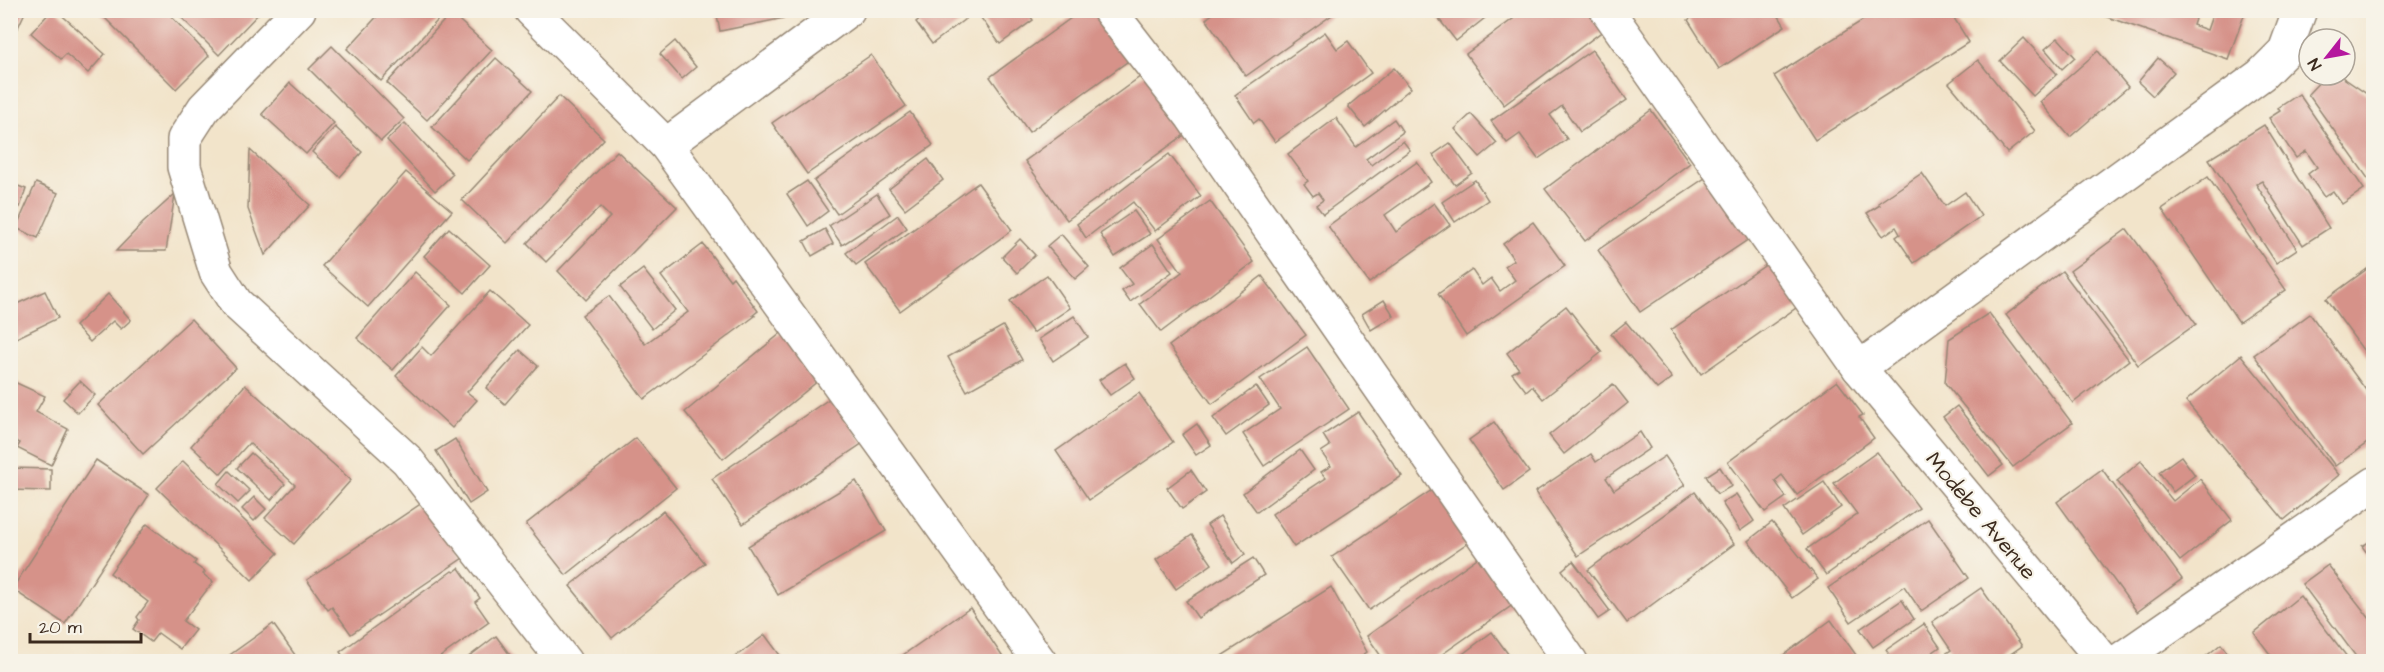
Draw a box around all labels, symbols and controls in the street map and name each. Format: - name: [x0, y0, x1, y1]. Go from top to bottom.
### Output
- north arrow: [2297, 27, 2357, 87]
- text: N: [2303, 54, 2327, 74]
- street label: Modebe Avenue: [1918, 445, 2044, 587]
- scale bar: [30, 606, 141, 644]
- text: 20 m: [39, 615, 82, 640]

